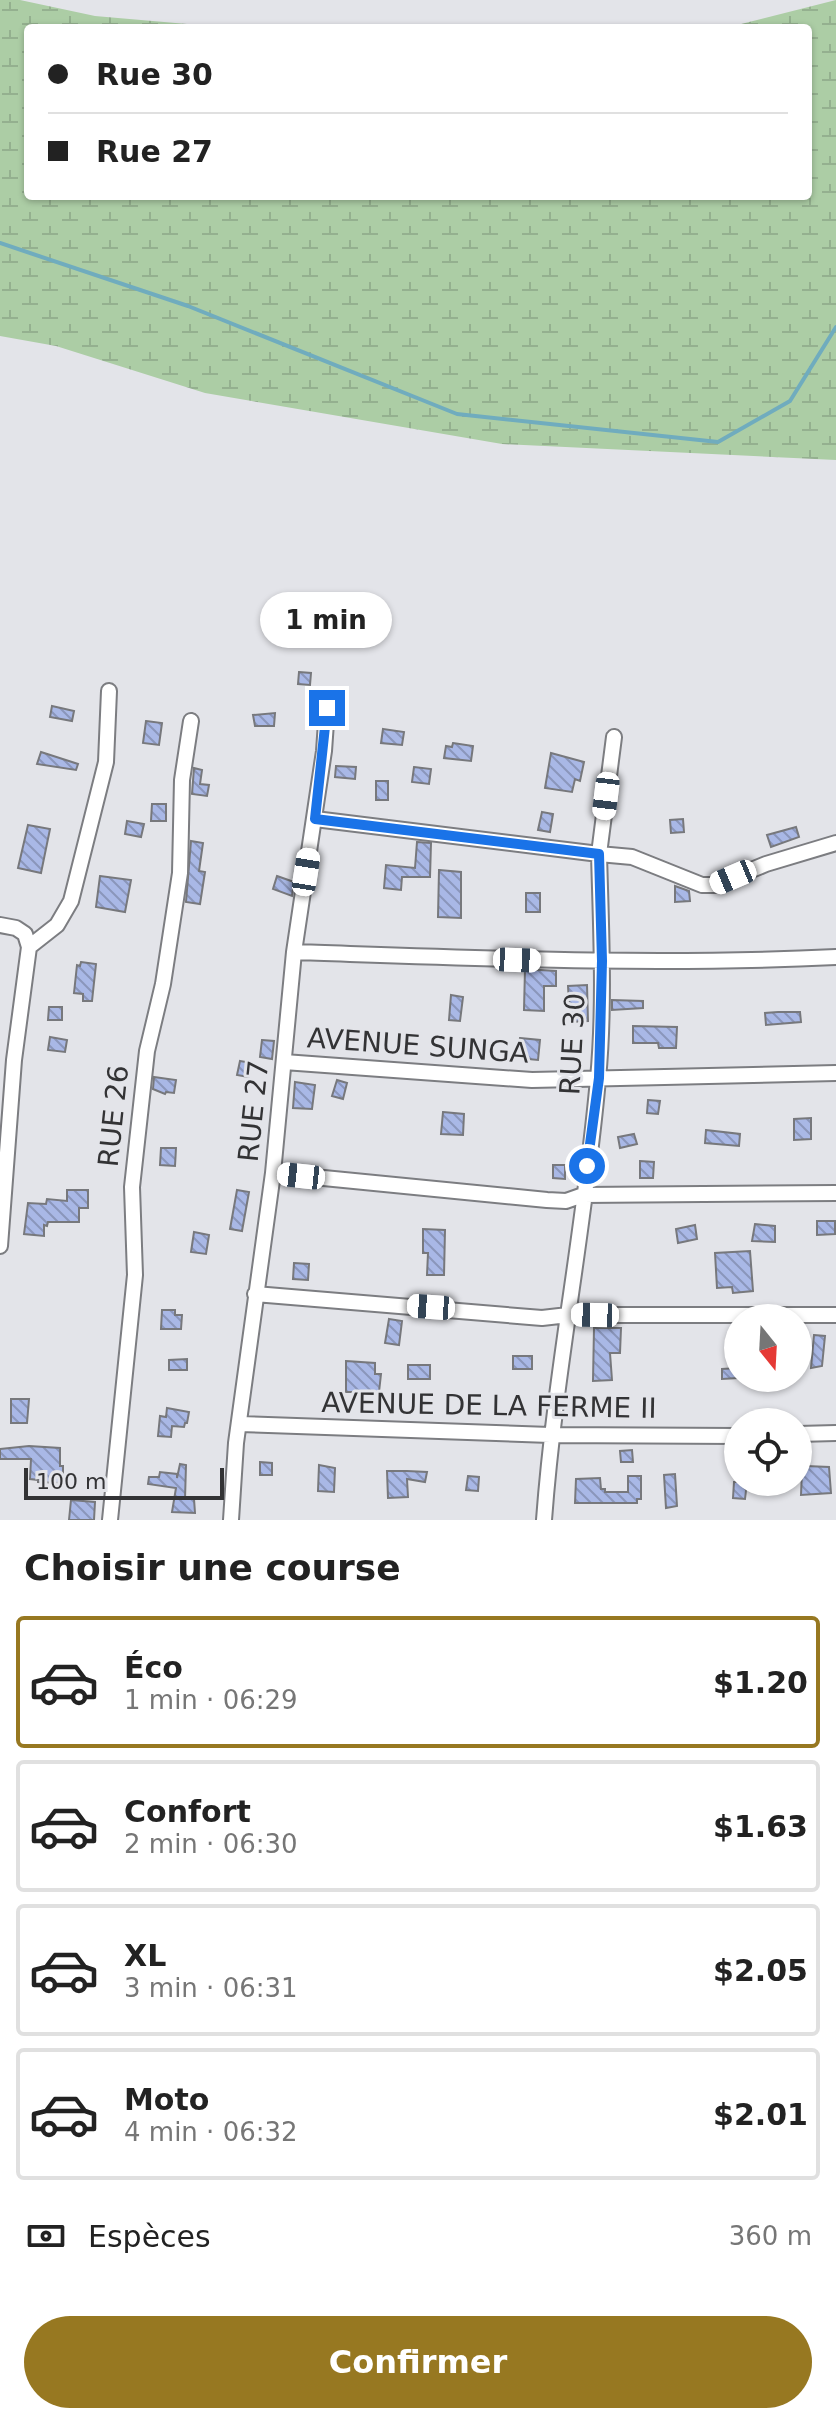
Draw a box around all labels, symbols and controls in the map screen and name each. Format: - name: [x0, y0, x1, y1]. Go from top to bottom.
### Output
- text: Rue 30: [96, 57, 213, 92]
- text: Rue 27: [96, 134, 213, 169]
- callout: 1 min: [261, 592, 393, 648]
- text: 1 min: [285, 605, 367, 635]
- route end: [309, 690, 345, 726]
- car: [591, 771, 621, 821]
- car: [290, 846, 322, 898]
- car: [706, 857, 760, 897]
- car: [493, 947, 541, 973]
- street label: RUE 30: [553, 992, 592, 1096]
- street label: AVENUE SUNGA: [306, 1021, 530, 1070]
- street label: RUE 27: [232, 1059, 275, 1164]
- street label: RUE 26: [92, 1064, 135, 1169]
- route start: [569, 1148, 605, 1184]
- car: [276, 1162, 326, 1190]
- car: [406, 1293, 456, 1321]
- car: [571, 1303, 619, 1327]
- north arrow: [724, 1304, 812, 1392]
- map controls: [724, 1304, 812, 1496]
- street label: AVENUE DE LA FERME II: [321, 1386, 657, 1425]
- button: locate: [724, 1408, 812, 1496]
- scale bar: [24, 1464, 224, 1500]
- text: 100 m: [36, 1469, 106, 1494]
- text: Choisir une course: [24, 1547, 401, 1588]
- icon: car: [28, 1646, 100, 1718]
- text: Éco: [124, 1650, 183, 1685]
- text: $1.20: [713, 1665, 808, 1700]
- text: 1 min · 06:29: [124, 1685, 298, 1715]
- icon: car: [28, 1790, 100, 1862]
- text: Confort: [124, 1794, 251, 1829]
- text: $1.63: [713, 1809, 808, 1844]
- text: 2 min · 06:30: [124, 1829, 298, 1859]
- icon: car: [28, 1934, 100, 2006]
- text: XL: [124, 1938, 166, 1973]
- text: $2.05: [713, 1953, 808, 1988]
- text: 3 min · 06:31: [124, 1973, 298, 2003]
- icon: car: [28, 2078, 100, 2150]
- text: Moto: [124, 2082, 209, 2117]
- text: $2.01: [713, 2097, 808, 2132]
- text: 4 min · 06:32: [124, 2117, 298, 2147]
- icon: cash: [24, 2214, 68, 2258]
- text: Espèces: [88, 2219, 211, 2254]
- text: 360 m: [729, 2221, 812, 2251]
- button: Confirmer: [24, 2316, 812, 2408]

